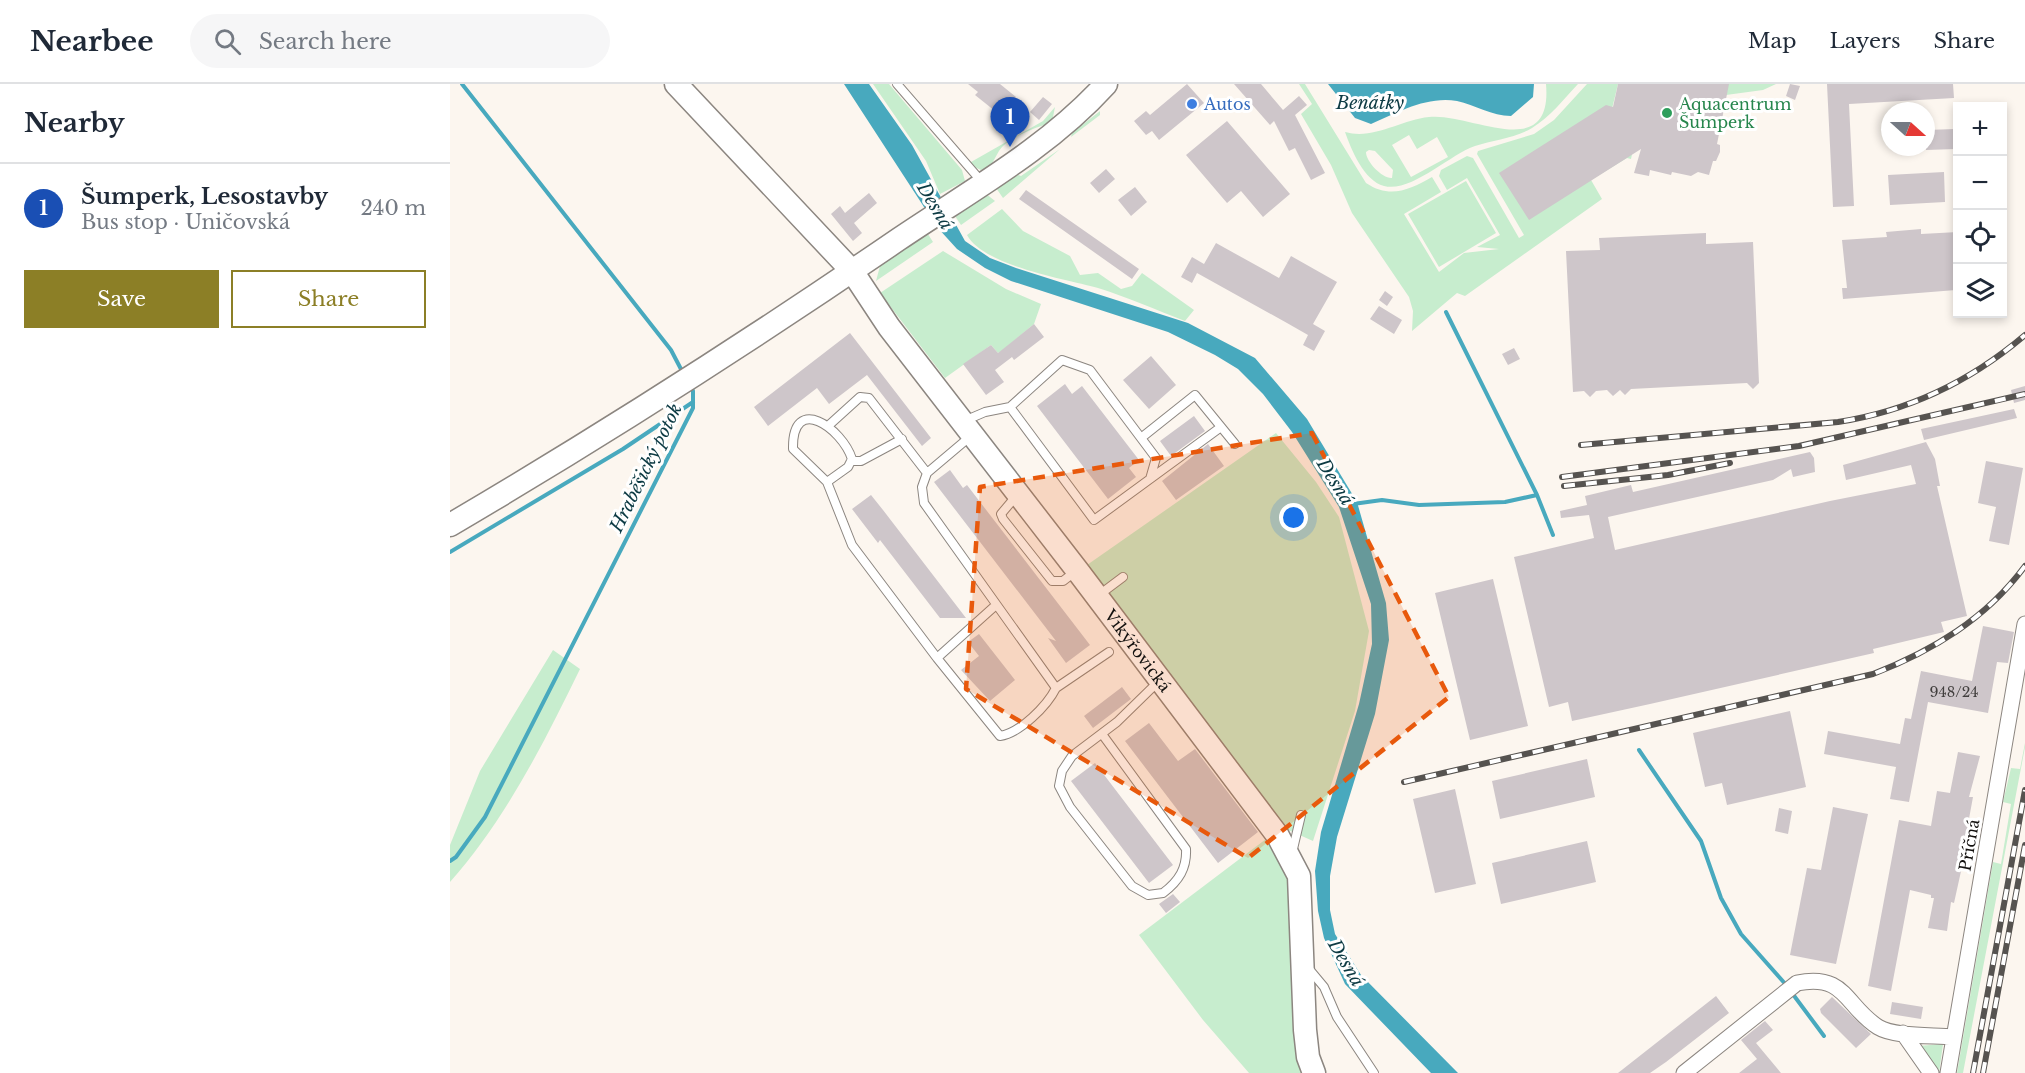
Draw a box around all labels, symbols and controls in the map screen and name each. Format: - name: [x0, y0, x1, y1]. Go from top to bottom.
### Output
- search box: [190, 14, 610, 68]
- text: Nearbee: [30, 24, 154, 59]
- icon: search: [211, 25, 244, 58]
- text: Search here: [259, 28, 392, 55]
- text: Map: [1748, 28, 1797, 54]
- text: Layers: [1830, 28, 1901, 54]
- text: Share: [1934, 28, 1995, 54]
- water label: Benátky: [1335, 92, 1405, 114]
- place label: Autos: [1203, 94, 1251, 114]
- place label: Aquacentrum Šumperk: [1678, 94, 1791, 132]
- marker: Autos: [1185, 97, 1199, 111]
- pin: 1: [990, 98, 1030, 147]
- north arrow: [1881, 102, 1935, 156]
- map controls: [1953, 102, 2007, 318]
- button: +: [1953, 102, 2007, 156]
- marker: Aquacentrum Šumperk: [1660, 106, 1674, 120]
- text: Nearby: [24, 107, 125, 139]
- button: −: [1953, 156, 2007, 210]
- water label: Desná: [912, 177, 958, 234]
- text: Šumperk, Lesostavby: [81, 183, 328, 210]
- text: 1: [39, 196, 48, 220]
- text: 240 m: [361, 196, 426, 220]
- text: Bus stop · Uničovská: [81, 210, 290, 234]
- button: locate: [1953, 210, 2007, 264]
- button: layers: [1953, 264, 2007, 318]
- button: Save: [24, 270, 219, 328]
- button: Share: [231, 270, 426, 328]
- water label: Hraběšický potok: [605, 400, 687, 537]
- water label: Desná: [1311, 453, 1358, 510]
- your location: [1279, 503, 1308, 532]
- street label: Vikýřovická: [1100, 604, 1175, 696]
- house number: 948/24: [1930, 683, 1978, 701]
- street label: Příčná: [1955, 817, 1983, 873]
- water label: Desná: [1323, 934, 1369, 991]

